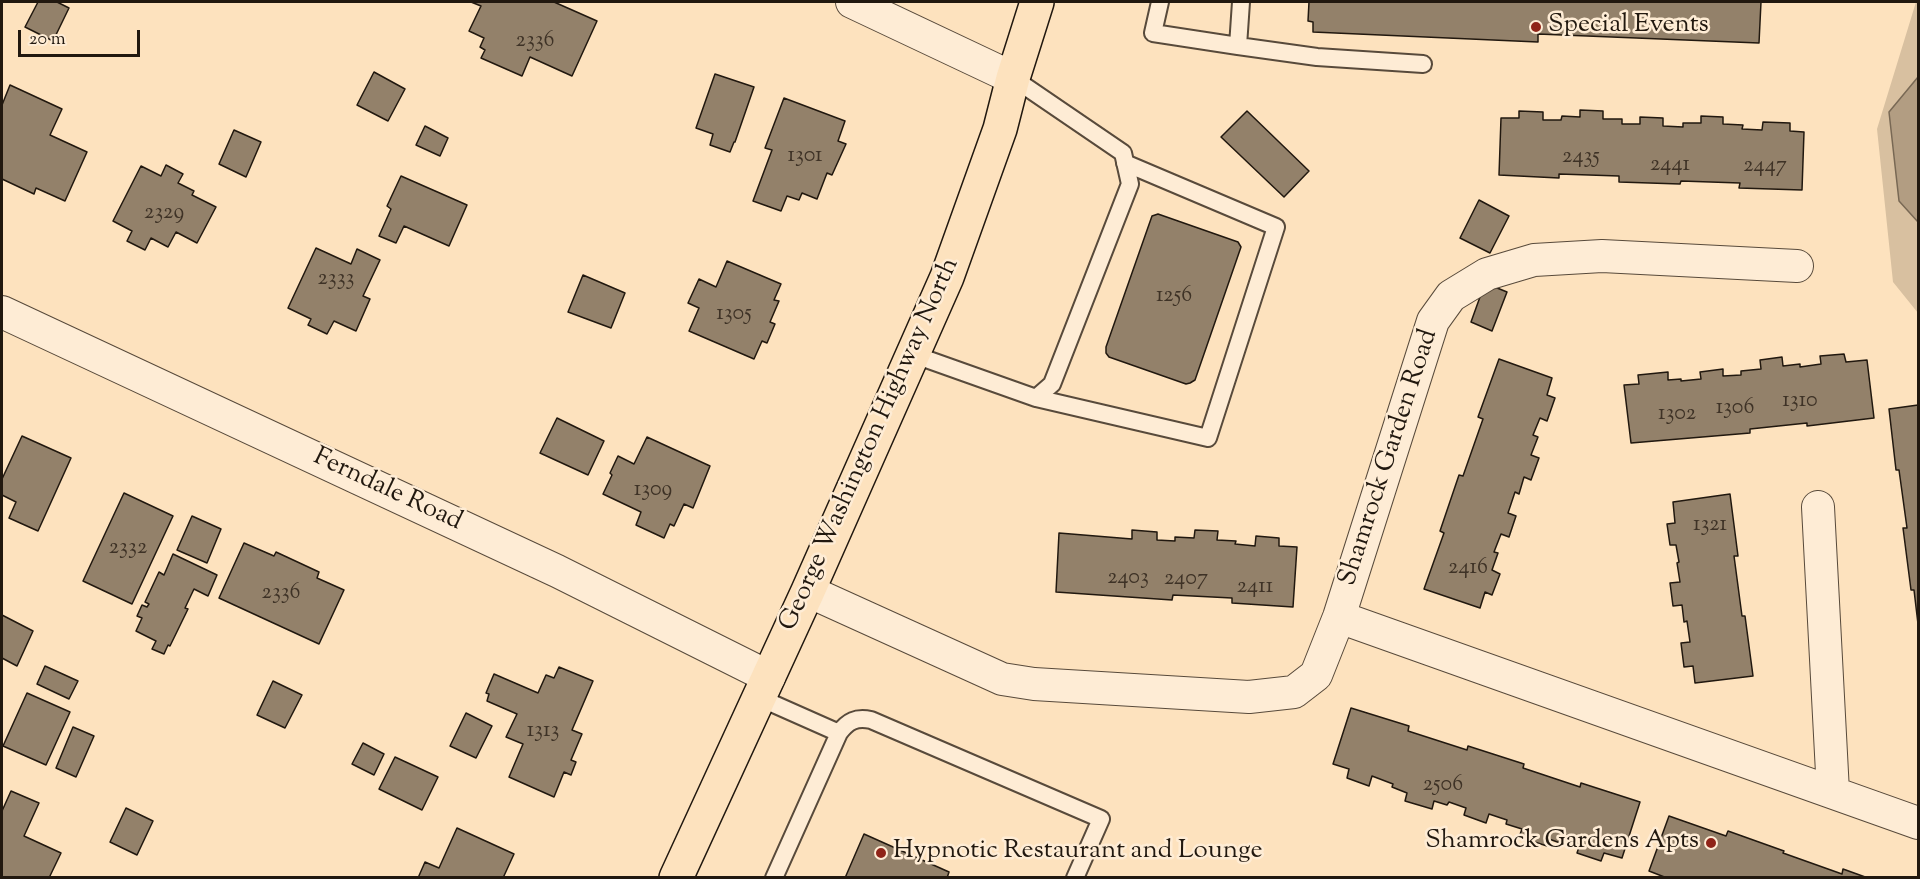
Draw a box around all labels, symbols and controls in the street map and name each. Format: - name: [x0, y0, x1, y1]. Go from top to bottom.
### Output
- place label: Special Events: [1548, 11, 1709, 43]
- scale bar: [21, 18, 142, 56]
- marker: Special Events: [1529, 20, 1543, 34]
- text: 20 m: [29, 27, 66, 53]
- house number: 2336: [516, 29, 554, 55]
- house number: 1301: [787, 144, 823, 170]
- house number: 2435: [1562, 145, 1600, 171]
- house number: 2441: [1650, 153, 1690, 179]
- house number: 2447: [1743, 154, 1787, 180]
- house number: 2329: [144, 201, 184, 227]
- street label: George Washington Highway North: [774, 254, 968, 636]
- house number: 2333: [318, 267, 354, 293]
- house number: 1256: [1156, 284, 1192, 310]
- house number: 1305: [716, 302, 752, 328]
- street label: Shamrock Garden Road: [1334, 326, 1446, 590]
- house number: 1310: [1782, 389, 1818, 415]
- house number: 1306: [1716, 396, 1754, 422]
- house number: 1302: [1658, 402, 1696, 428]
- street label: Ferndale Road: [308, 443, 466, 539]
- house number: 1309: [634, 478, 672, 504]
- house number: 1321: [1693, 513, 1727, 539]
- house number: 2332: [109, 536, 147, 562]
- house number: 2416: [1448, 556, 1488, 582]
- house number: 2403: [1107, 566, 1149, 592]
- house number: 2407: [1164, 567, 1208, 593]
- house number: 2411: [1237, 575, 1273, 601]
- house number: 2336: [262, 581, 300, 607]
- house number: 1313: [527, 719, 559, 745]
- house number: 2506: [1423, 773, 1463, 799]
- place label: Shamrock Gardens Apts: [1425, 827, 1699, 859]
- marker: Shamrock Gardens Apts: [1704, 836, 1718, 850]
- place label: Hypnotic Restaurant and Lounge: [893, 837, 1263, 869]
- marker: Hypnotic Restaurant and Lounge: [874, 846, 888, 860]

